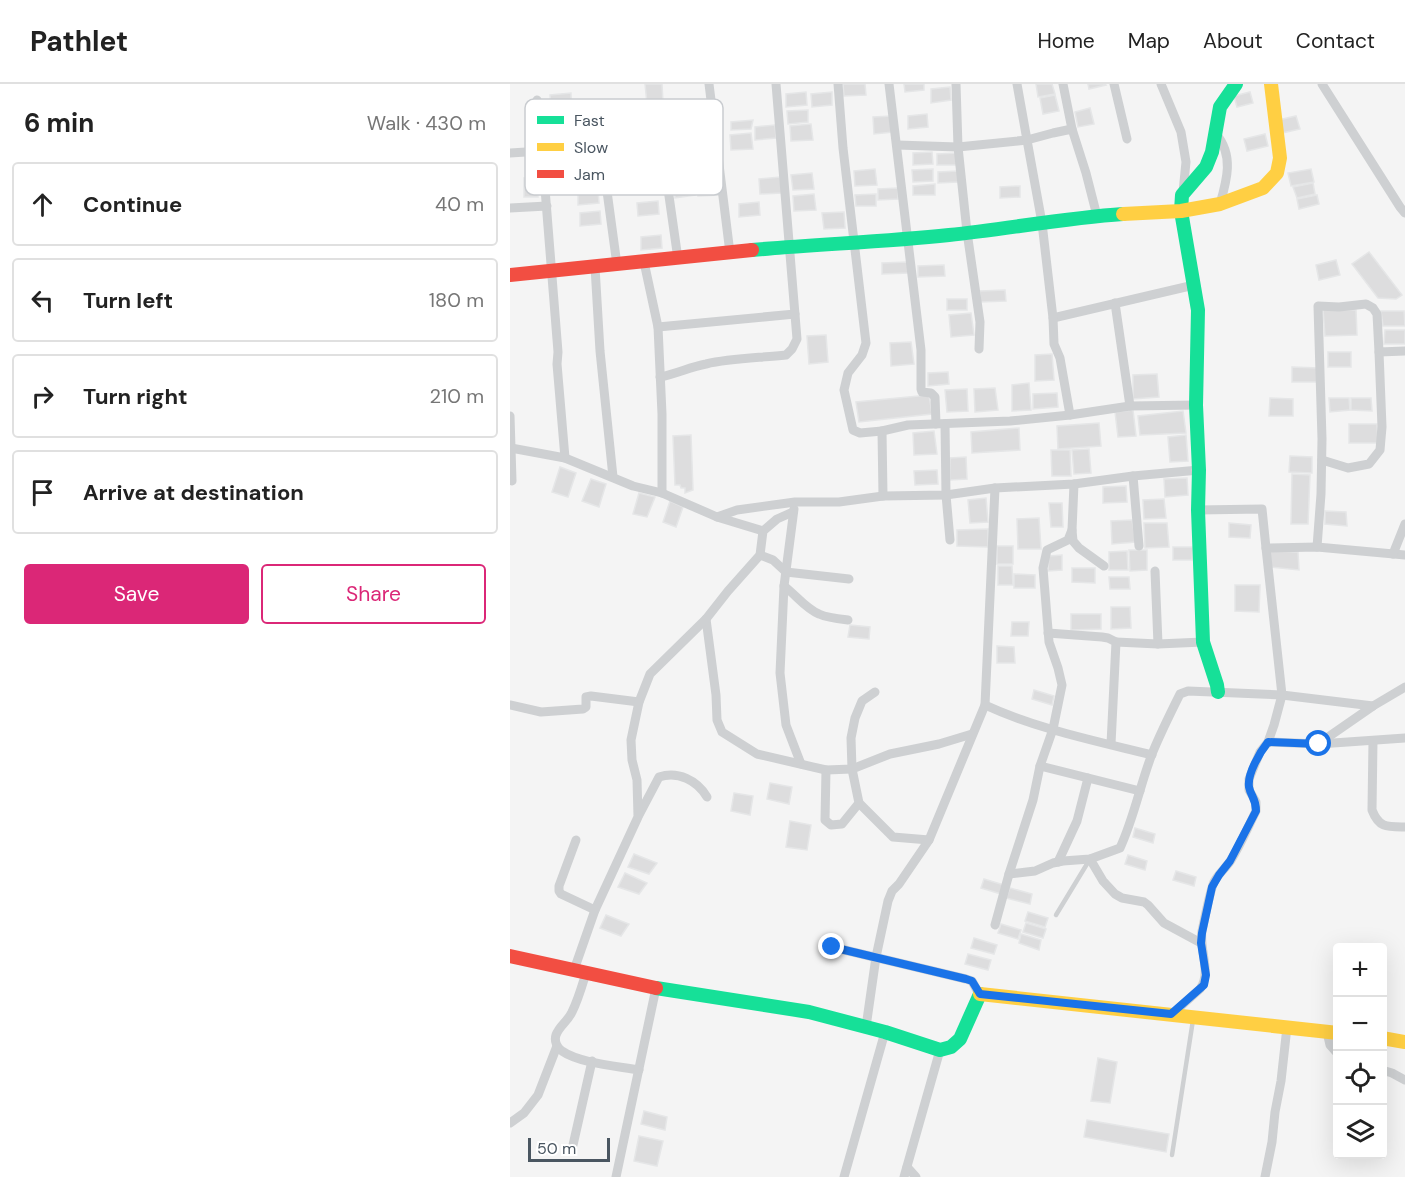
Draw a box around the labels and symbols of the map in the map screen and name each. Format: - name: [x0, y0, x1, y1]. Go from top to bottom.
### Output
- legend: [525, 99, 723, 195]
- text: Fast: [574, 110, 605, 131]
- text: Slow: [574, 137, 608, 158]
- text: Jam: [574, 164, 605, 185]
- route start: [1305, 730, 1331, 756]
- route end: [818, 933, 844, 959]
- scale bar: [528, 1135, 610, 1162]

